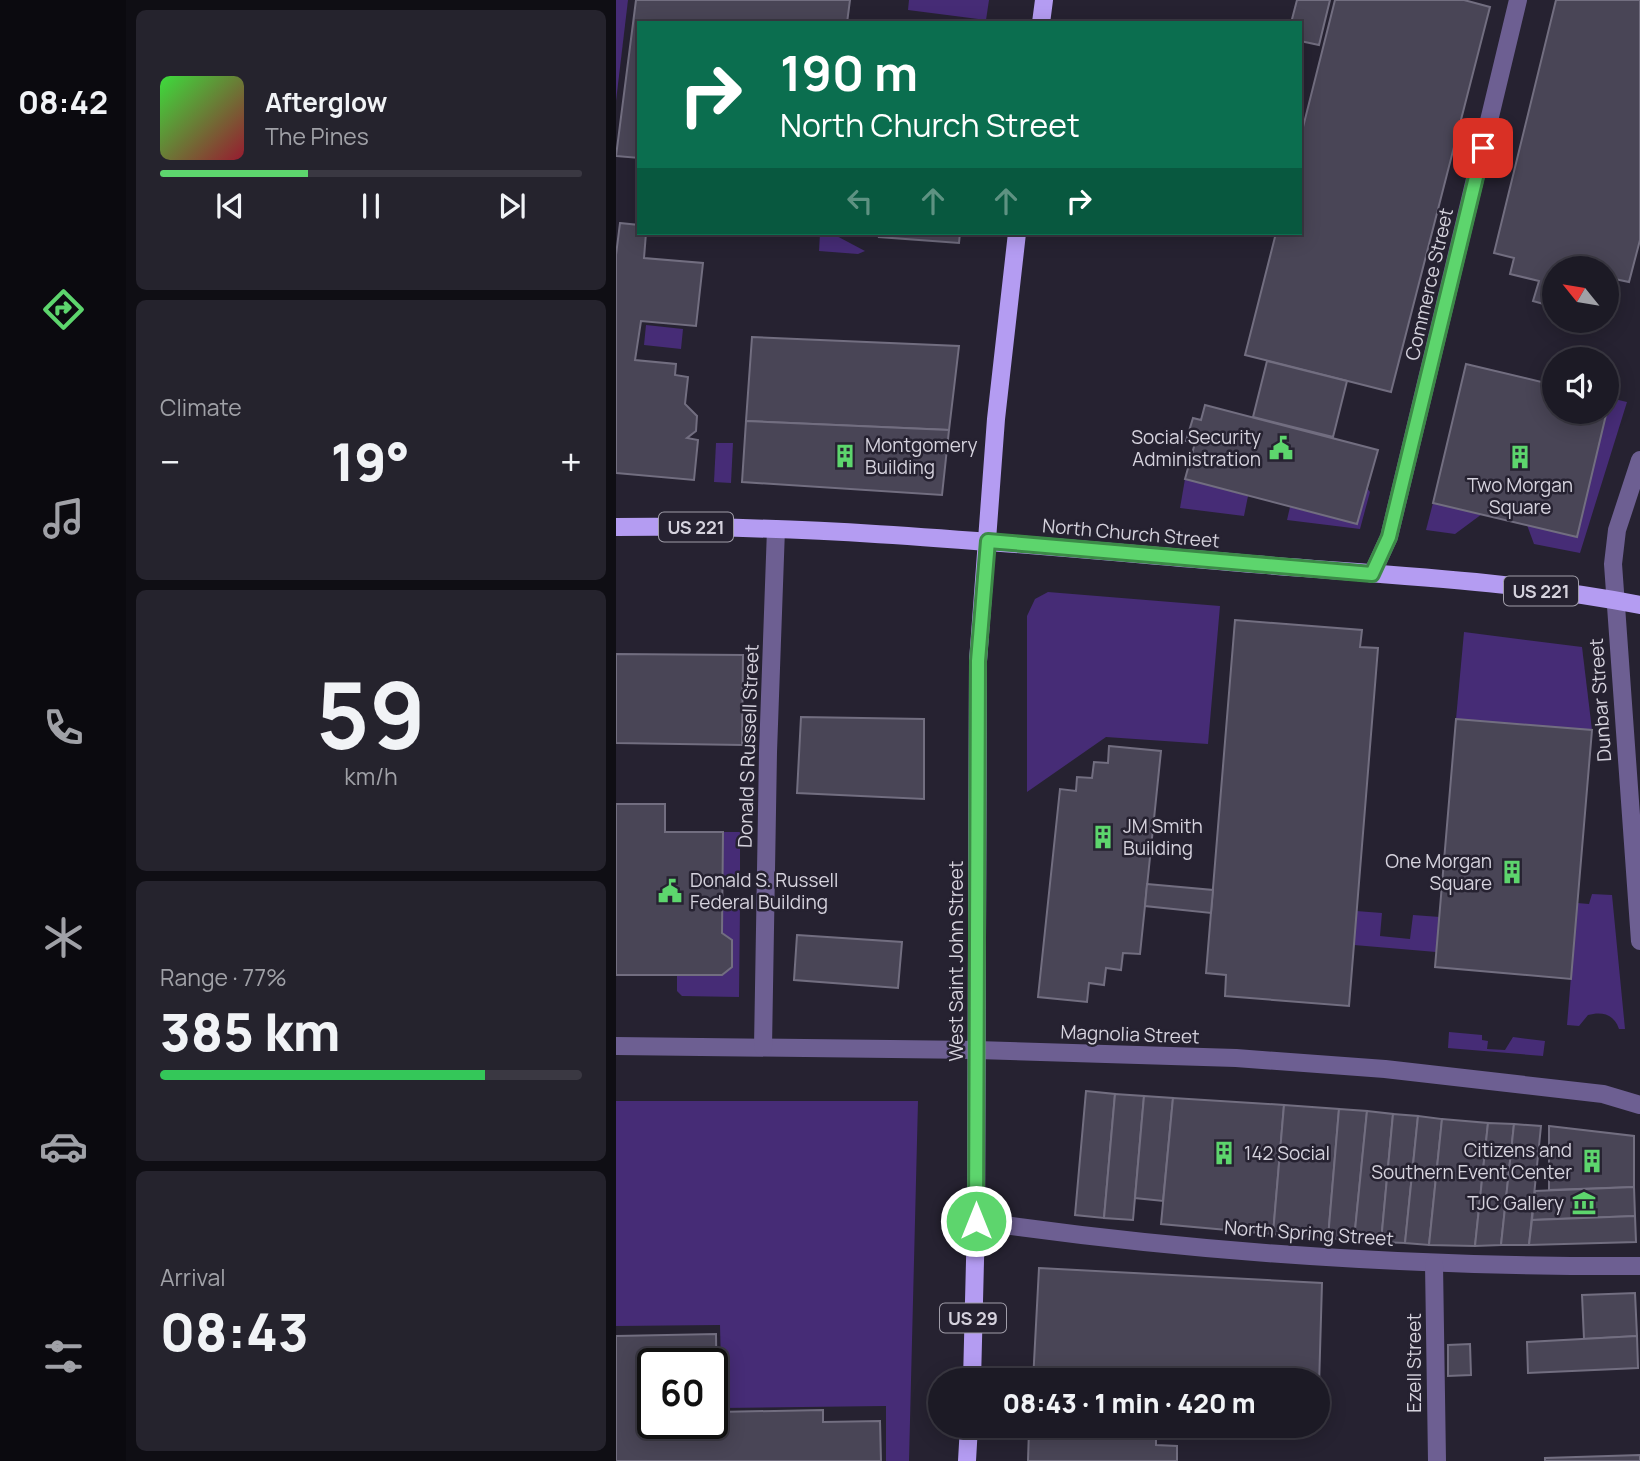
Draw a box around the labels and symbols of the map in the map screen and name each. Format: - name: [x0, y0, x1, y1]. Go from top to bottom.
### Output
- pin: [1453, 118, 1513, 178]
- street label: Commerce Street: [1399, 205, 1459, 363]
- north arrow: [1542, 256, 1619, 332]
- place label: Social Security Administration: [1131, 424, 1261, 472]
- place label: Montgomery Building: [865, 432, 978, 480]
- public building icon: Social Security Administration: [1267, 434, 1295, 462]
- building icon: Montgomery Building: [831, 442, 859, 470]
- building icon: Two Morgan Square: [1506, 443, 1534, 471]
- place label: Two Morgan Square: [1467, 472, 1573, 520]
- road number: US 221: [659, 512, 733, 542]
- street label: North Church Street: [1041, 512, 1221, 554]
- road number: US 221: [1504, 576, 1578, 606]
- street label: Dunbar Street: [1583, 637, 1617, 763]
- street label: Donald S Russell Street: [731, 644, 765, 848]
- place label: JM Smith Building: [1123, 813, 1203, 861]
- building icon: JM Smith Building: [1089, 823, 1117, 851]
- place label: One Morgan Square: [1385, 848, 1492, 896]
- building icon: One Morgan Square: [1498, 858, 1526, 886]
- street label: West Saint John Street: [943, 861, 969, 1061]
- place label: Donald S. Russell Federal Building: [690, 867, 838, 915]
- public building icon: Donald S. Russell Federal Building: [656, 877, 684, 905]
- street label: Magnolia Street: [1060, 1019, 1200, 1049]
- place label: Citizens and Southern Event Center: [1371, 1137, 1572, 1185]
- building icon: 142 Social: [1210, 1139, 1238, 1167]
- place label: 142 Social: [1244, 1140, 1330, 1166]
- building icon: Citizens and Southern Event Center: [1578, 1147, 1606, 1175]
- position arrow: [939, 1184, 1013, 1258]
- museum icon: TJC Gallery: [1570, 1189, 1598, 1217]
- place label: TJC Gallery: [1467, 1190, 1564, 1216]
- street label: North Spring Street: [1223, 1214, 1395, 1252]
- road number: US 29: [940, 1303, 1006, 1332]
- street label: Ezell Street: [1401, 1313, 1427, 1413]
- speed limit sign: 60: [637, 1348, 728, 1439]

